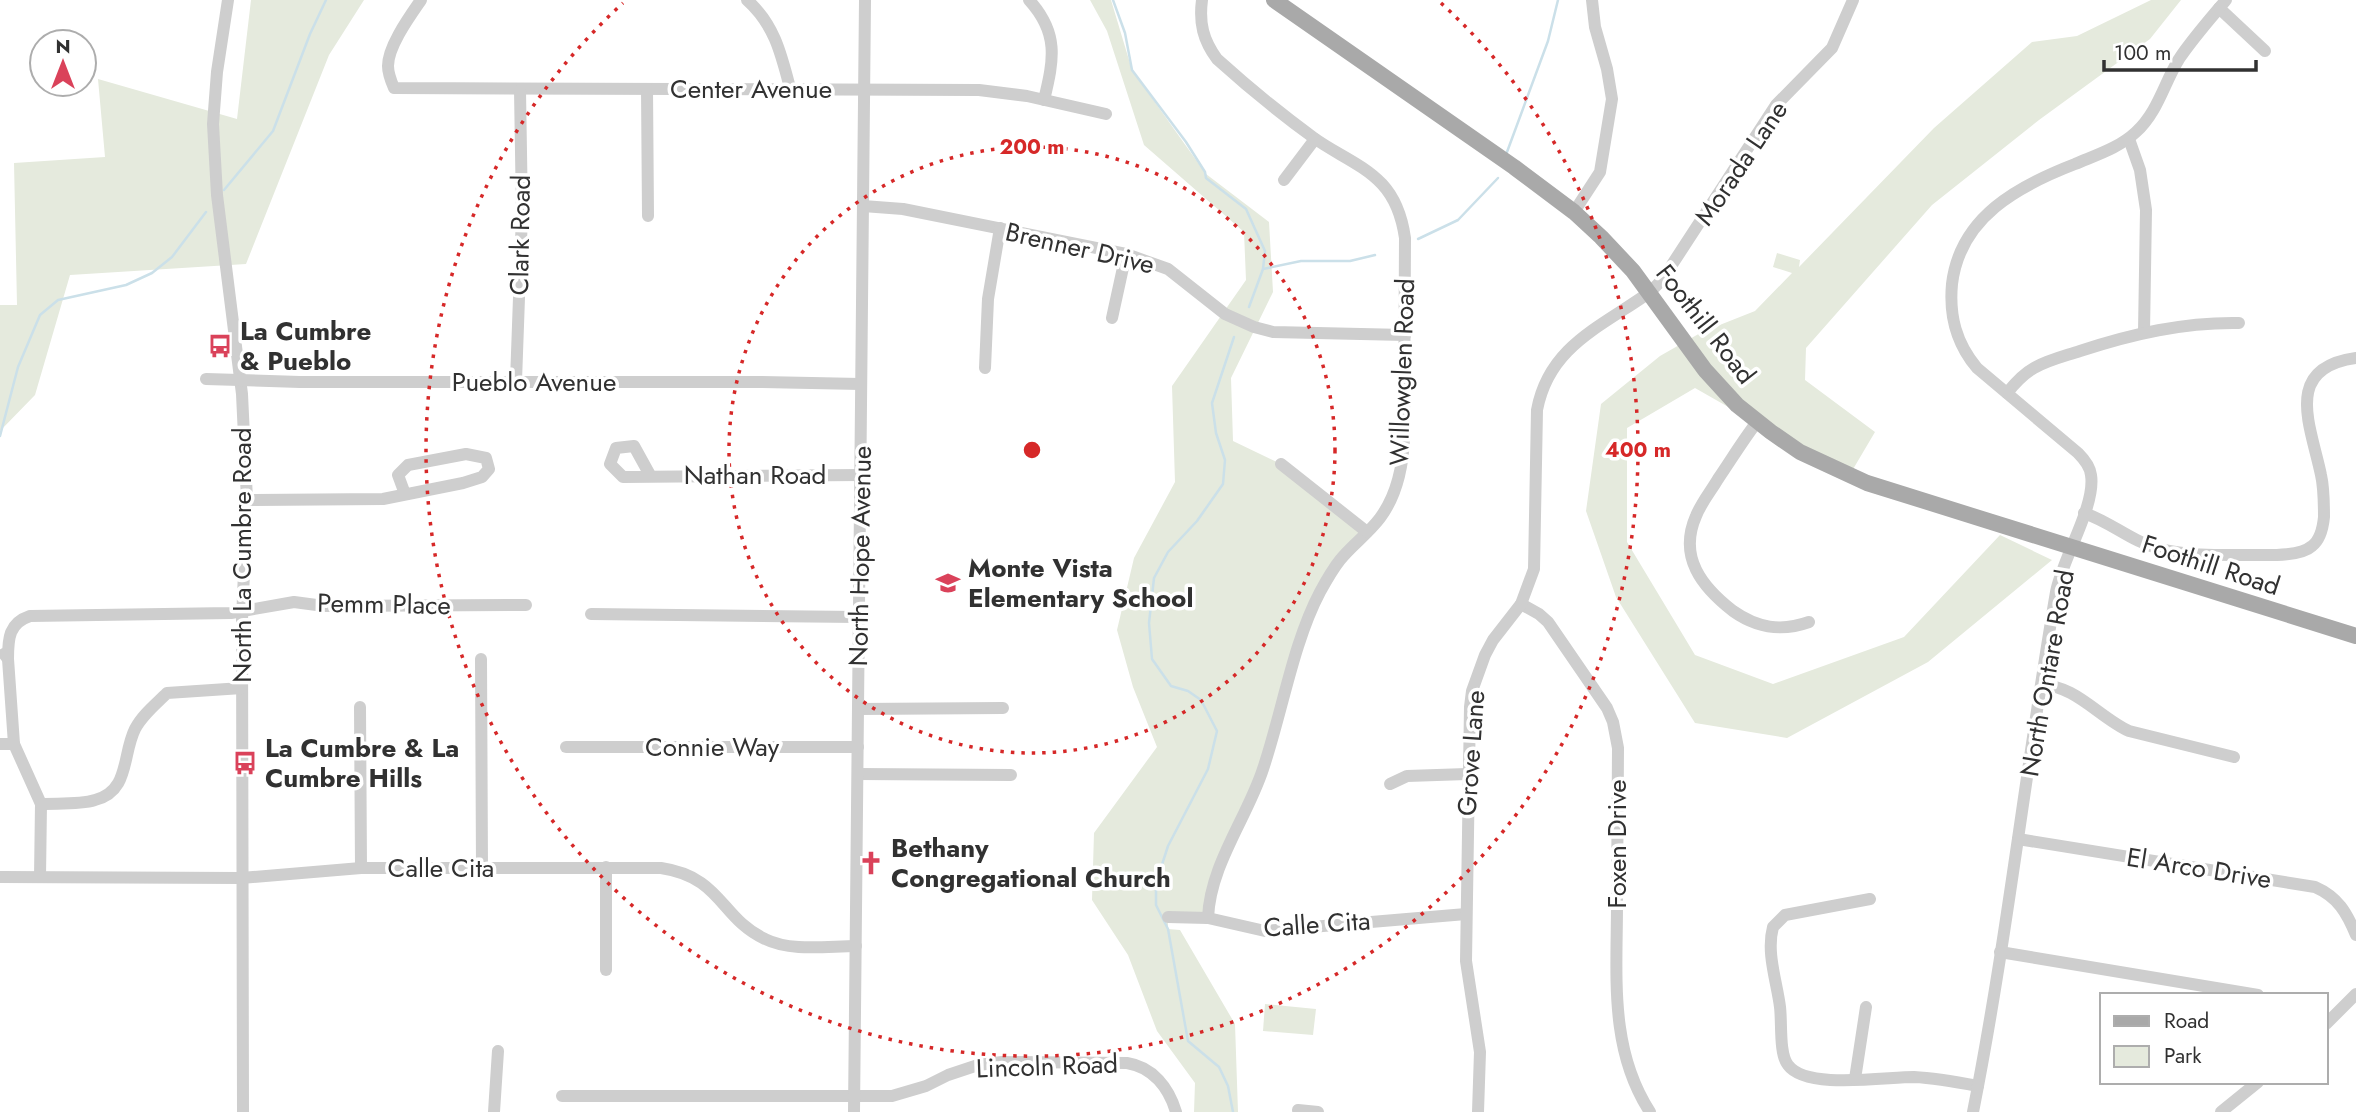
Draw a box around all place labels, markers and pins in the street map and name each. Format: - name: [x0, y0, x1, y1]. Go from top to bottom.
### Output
- place label: La Cumbre & Pueblo: [240, 312, 371, 380]
- bus stop icon: La Cumbre & Pueblo: [206, 332, 234, 360]
- centre of rings: [1020, 438, 1044, 462]
- place label: Monte Vista Elementary School: [968, 549, 1193, 617]
- school or university icon: Monte Vista Elementary School: [934, 569, 962, 597]
- place label: La Cumbre & La Cumbre Hills: [265, 729, 459, 797]
- bus stop icon: La Cumbre & La Cumbre Hills: [231, 749, 259, 777]
- place label: Bethany Congregational Church: [891, 829, 1171, 897]
- church icon: Bethany Congregational Church: [857, 849, 885, 877]

